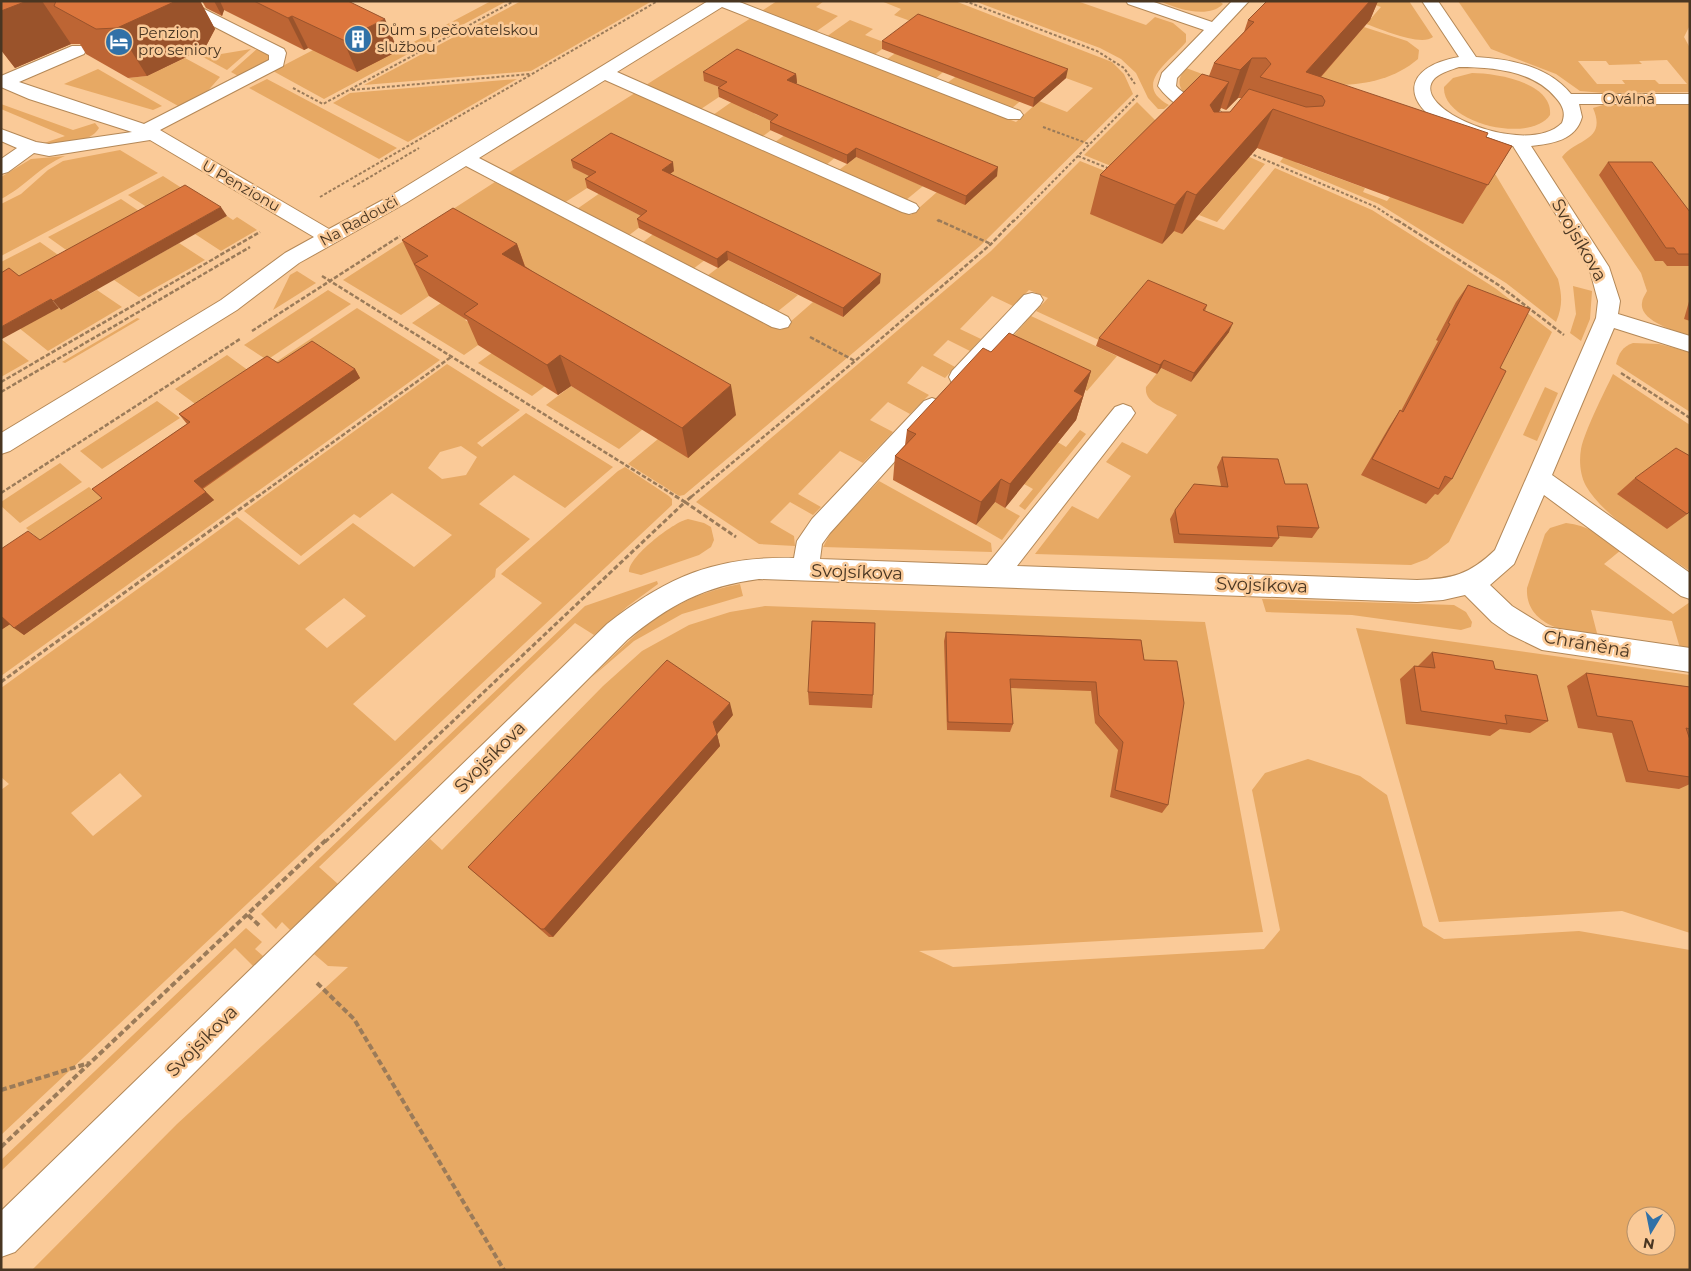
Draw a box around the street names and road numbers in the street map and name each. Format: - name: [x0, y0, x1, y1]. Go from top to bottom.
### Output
- street label: Oválná: [1603, 89, 1655, 108]
- street label: U Penzionu: [199, 156, 284, 216]
- street label: Na Radouči: [316, 191, 401, 250]
- street label: Svojsíkova: [1547, 195, 1611, 285]
- street label: Svojsíkova: [811, 559, 903, 585]
- street label: Svojsíkova: [1216, 572, 1308, 598]
- street label: Chráněná: [1542, 626, 1632, 662]
- street label: Svojsíkova: [450, 717, 530, 797]
- street label: Svojsíkova: [162, 1001, 242, 1081]

